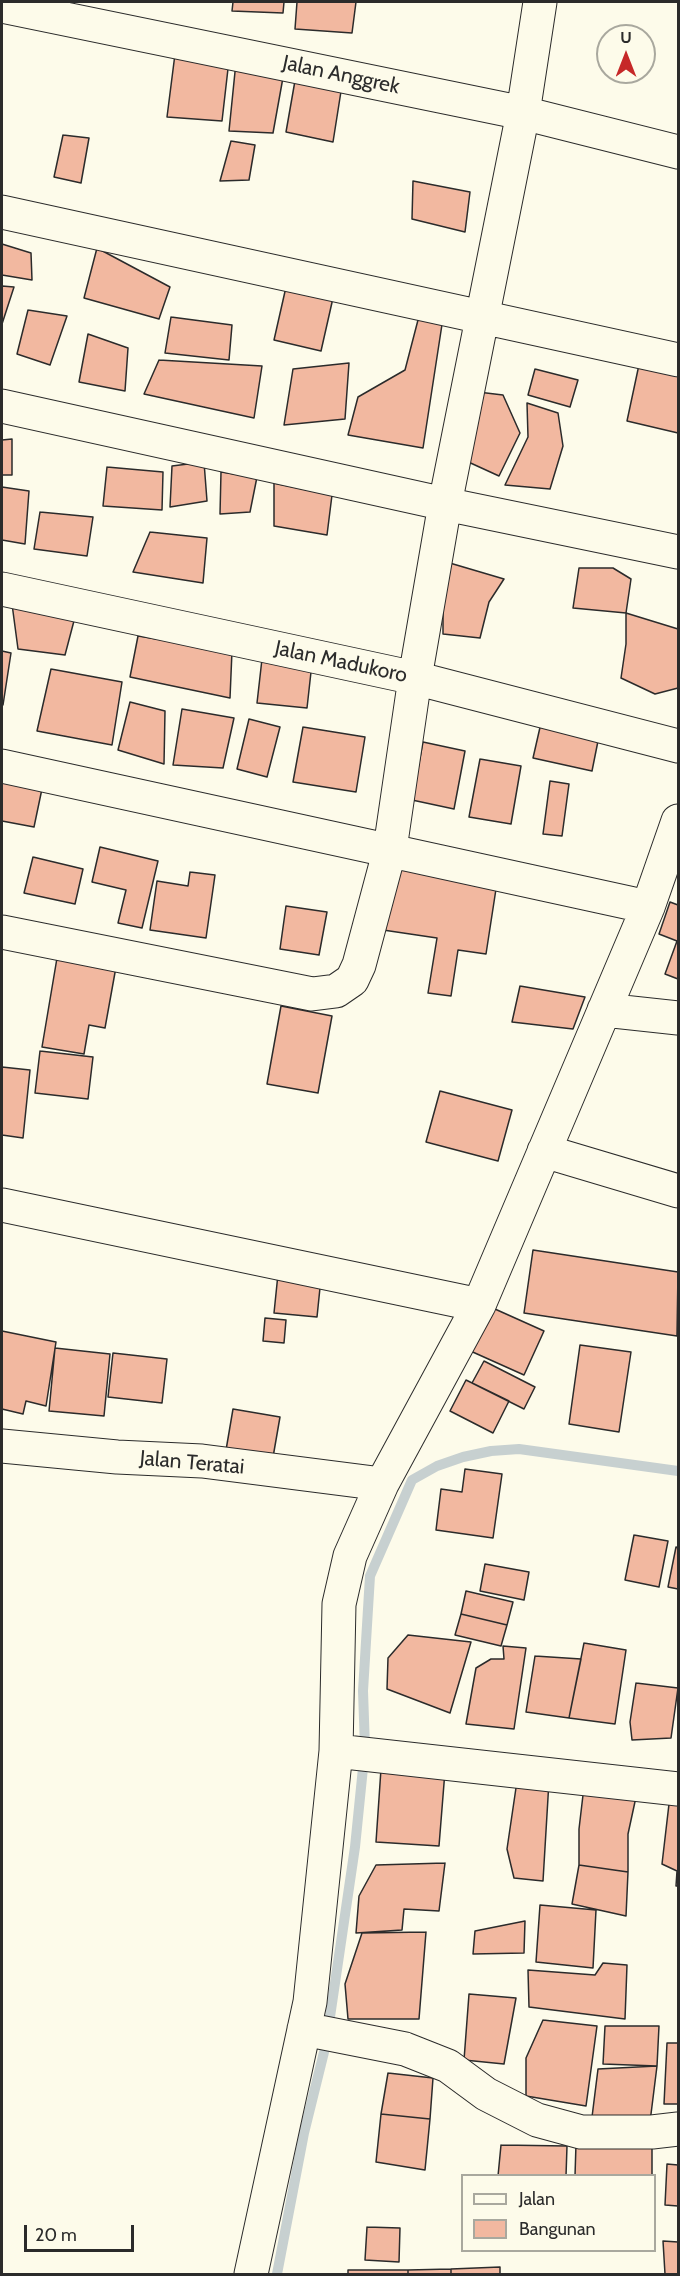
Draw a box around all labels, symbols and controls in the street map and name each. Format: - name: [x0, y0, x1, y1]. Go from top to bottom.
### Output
- north arrow: [596, 24, 656, 84]
- text: U: [620, 28, 632, 47]
- street label: Jalan Anggrek: [280, 50, 402, 100]
- street label: Jalan Madukoro: [272, 636, 410, 688]
- street label: Jalan Teratai: [139, 1446, 245, 1480]
- legend: [461, 2174, 656, 2252]
- text: Jalan: [519, 2188, 555, 2210]
- scale bar: [27, 2213, 136, 2251]
- text: Bangunan: [519, 2218, 596, 2240]
- text: 20 m: [35, 2224, 77, 2246]

